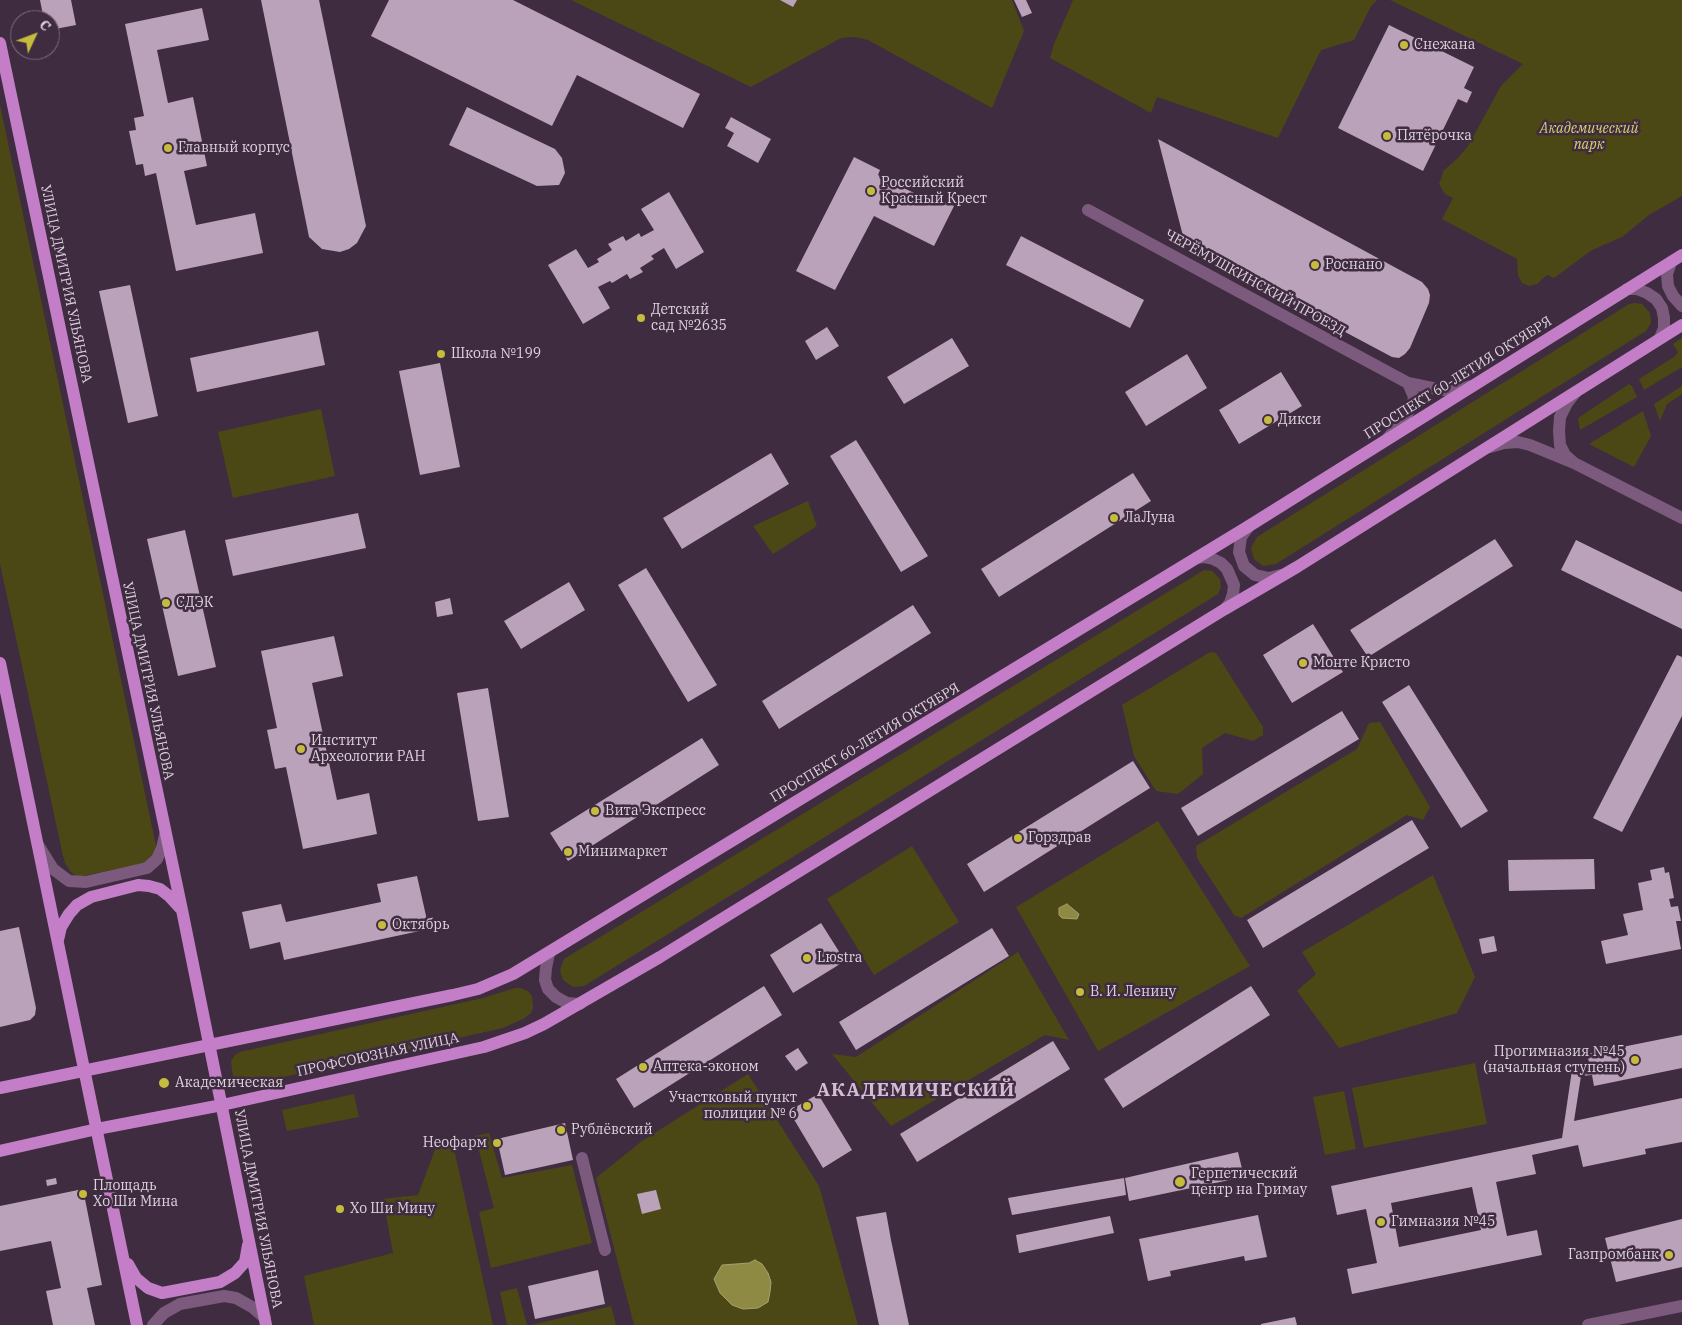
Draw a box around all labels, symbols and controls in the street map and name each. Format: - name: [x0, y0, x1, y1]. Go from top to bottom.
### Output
- north arrow: [10, 10, 60, 60]
- text: С: [35, 16, 55, 35]
- place label: Снежана: [1414, 37, 1475, 53]
- marker: Снежана: [1398, 39, 1410, 51]
- park label: Академический парк: [1540, 121, 1638, 154]
- place label: Пятёрочка: [1397, 128, 1472, 144]
- marker: Пятёрочка: [1381, 130, 1393, 142]
- place label: Главный корпус: [178, 140, 290, 156]
- marker: Главный корпус: [162, 142, 174, 154]
- place label: Российский Красный Крест: [881, 175, 987, 208]
- street label: УЛИЦА ДМИТРИЯ УЛЬЯНОВА: [37, 183, 95, 385]
- marker: Российский Красный Крест: [865, 185, 877, 197]
- street label: ЧЕРЁМУШКИНСКИЙ ПРОЕЗД: [1162, 226, 1348, 340]
- place label: Роснано: [1325, 257, 1383, 273]
- marker: Роснано: [1309, 259, 1321, 271]
- place label: Детский сад №2635: [651, 302, 727, 334]
- marker: Детский сад №2635: [635, 312, 647, 324]
- street label: ПРОСПЕКТ 60-ЛЕТИЯ ОКТЯБРЯ: [1361, 313, 1555, 443]
- place label: Школа №199: [451, 346, 541, 362]
- marker: Школа №199: [435, 348, 447, 360]
- place label: Дикси: [1278, 412, 1321, 428]
- marker: Дикси: [1262, 414, 1274, 426]
- place label: ЛаЛуна: [1124, 510, 1175, 526]
- marker: ЛаЛуна: [1108, 512, 1120, 524]
- street label: УЛИЦА ДМИТРИЯ УЛЬЯНОВА: [119, 580, 177, 782]
- place label: СДЭК: [176, 595, 213, 611]
- marker: СДЭК: [160, 597, 172, 609]
- place label: Монте Кристо: [1313, 655, 1410, 671]
- marker: Монте Кристо: [1297, 657, 1309, 669]
- street label: ПРОСПЕКТ 60-ЛЕТИЯ ОКТЯБРЯ: [767, 680, 963, 806]
- place label: Институт Археологии РАН: [311, 733, 425, 766]
- marker: Институт Археологии РАН: [295, 743, 307, 755]
- place label: Вита Экспресс: [605, 803, 706, 819]
- marker: Вита Экспресс: [589, 805, 601, 817]
- place label: Горздрав: [1028, 830, 1091, 846]
- marker: Горздрав: [1012, 832, 1024, 844]
- place label: Минимаркет: [578, 844, 668, 860]
- marker: Минимаркет: [562, 846, 574, 858]
- place label: Октябрь: [392, 917, 449, 933]
- marker: Октябрь: [376, 919, 388, 931]
- place label: Lюstra: [817, 950, 862, 966]
- marker: Lюstra: [801, 952, 813, 964]
- place label: В. И. Ленину: [1090, 984, 1176, 1000]
- marker: В. И. Ленину: [1074, 986, 1086, 998]
- street label: ПРОФСОЮЗНАЯ УЛИЦА: [295, 1030, 461, 1080]
- place label: Прогимназия №45 (начальная ступень): [1483, 1044, 1625, 1076]
- marker: Прогимназия №45 (начальная ступень): [1629, 1054, 1641, 1066]
- place label: Аптека-эконом: [653, 1059, 759, 1075]
- marker: Аптека-эконом: [637, 1061, 649, 1073]
- place label: Академическая: [175, 1075, 283, 1091]
- marker: Академическая: [157, 1076, 171, 1090]
- district label: АКАДЕМИЧЕСКИЙ: [815, 1080, 1017, 1102]
- place label: Участковый пункт полиции № 6: [669, 1090, 797, 1122]
- marker: Участковый пункт полиции № 6: [801, 1100, 813, 1112]
- street label: УЛИЦА ДМИТРИЯ УЛЬЯНОВА: [230, 1108, 286, 1310]
- place label: Рублёвский: [571, 1122, 653, 1138]
- marker: Рублёвский: [555, 1124, 567, 1136]
- place label: Неофарм: [423, 1135, 487, 1151]
- marker: Неофарм: [491, 1137, 503, 1149]
- place label: Герпетический центр на Гримау: [1191, 1166, 1307, 1198]
- marker: Герпетический центр на Гримау: [1173, 1175, 1187, 1189]
- place label: Площадь Хо Ши Мина: [93, 1178, 178, 1210]
- marker: Площадь Хо Ши Мина: [77, 1188, 89, 1200]
- place label: Хо Ши Мину: [350, 1201, 435, 1217]
- marker: Хо Ши Мину: [334, 1203, 346, 1215]
- place label: Гимназия №45: [1391, 1214, 1495, 1230]
- marker: Гимназия №45: [1375, 1216, 1387, 1228]
- place label: Газпромбанк: [1568, 1247, 1659, 1263]
- marker: Газпромбанк: [1663, 1249, 1675, 1261]

